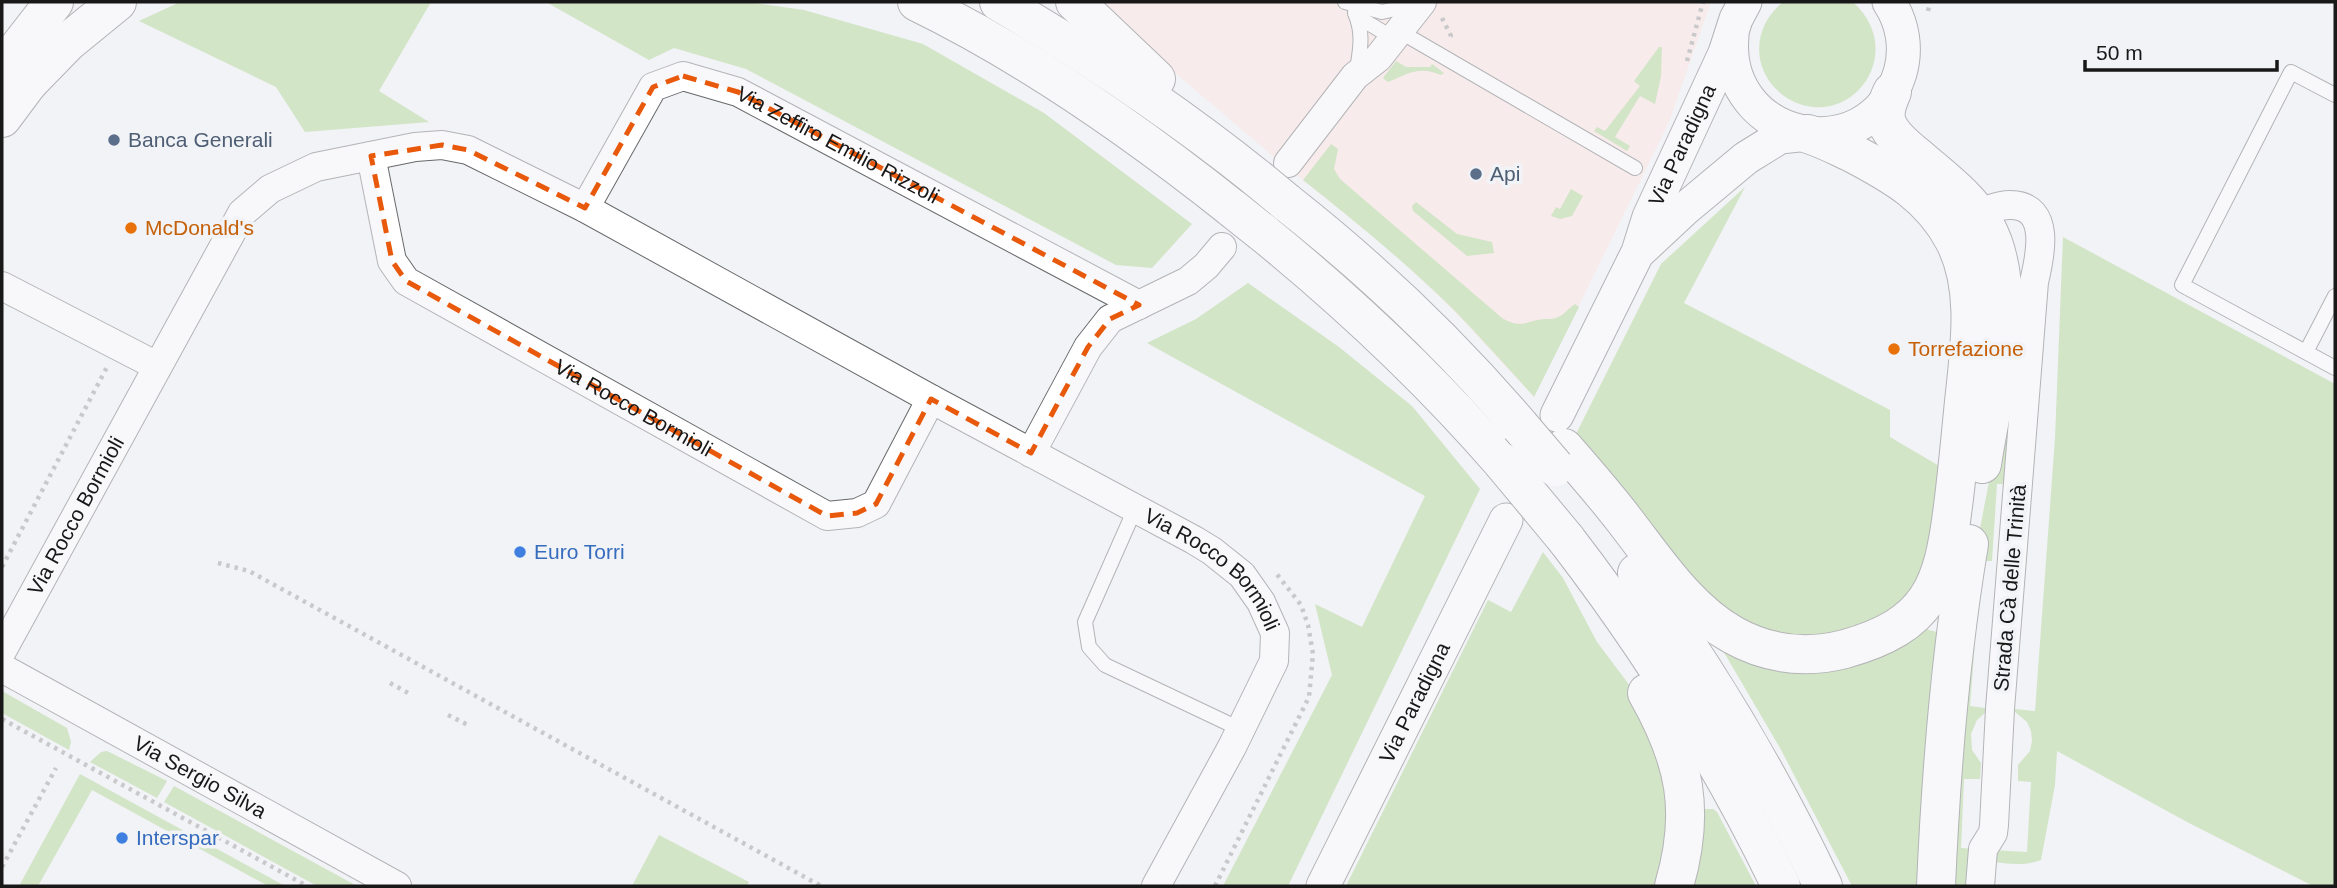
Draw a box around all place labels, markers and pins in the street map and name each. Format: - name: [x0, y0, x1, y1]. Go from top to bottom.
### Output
- place label: Banca Generali: [128, 128, 273, 151]
- marker: Banca Generali: [106, 132, 122, 148]
- place label: Api: [1490, 162, 1520, 185]
- marker: Api: [1468, 166, 1484, 182]
- place label: McDonald's: [145, 216, 254, 239]
- marker: McDonald's: [123, 220, 139, 236]
- place label: Torrefazione: [1908, 337, 2024, 360]
- marker: Torrefazione: [1886, 341, 1902, 357]
- place label: Euro Torri: [534, 540, 625, 563]
- marker: Euro Torri: [512, 544, 528, 560]
- place label: Interspar: [136, 826, 219, 849]
- marker: Interspar: [114, 830, 130, 846]

